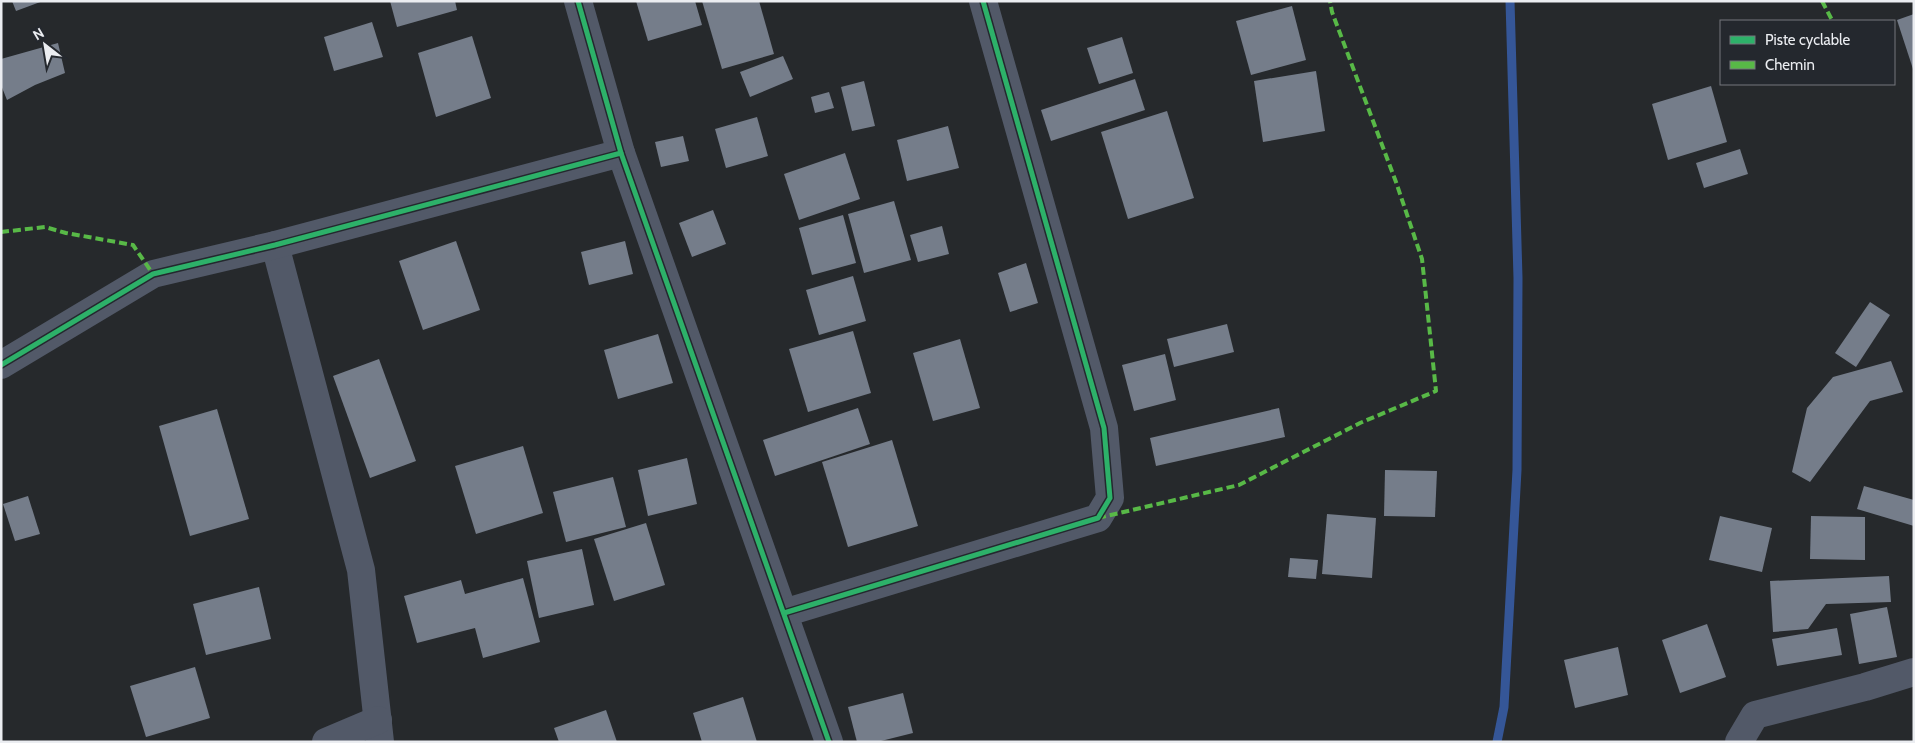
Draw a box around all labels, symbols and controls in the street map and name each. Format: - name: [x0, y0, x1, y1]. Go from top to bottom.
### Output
- north arrow: [20, 20, 70, 70]
- legend: [1720, 20, 1895, 85]
- text: N: [29, 24, 47, 44]
- text: Piste cyclable: [1765, 31, 1851, 49]
- text: Chemin: [1765, 56, 1815, 74]

